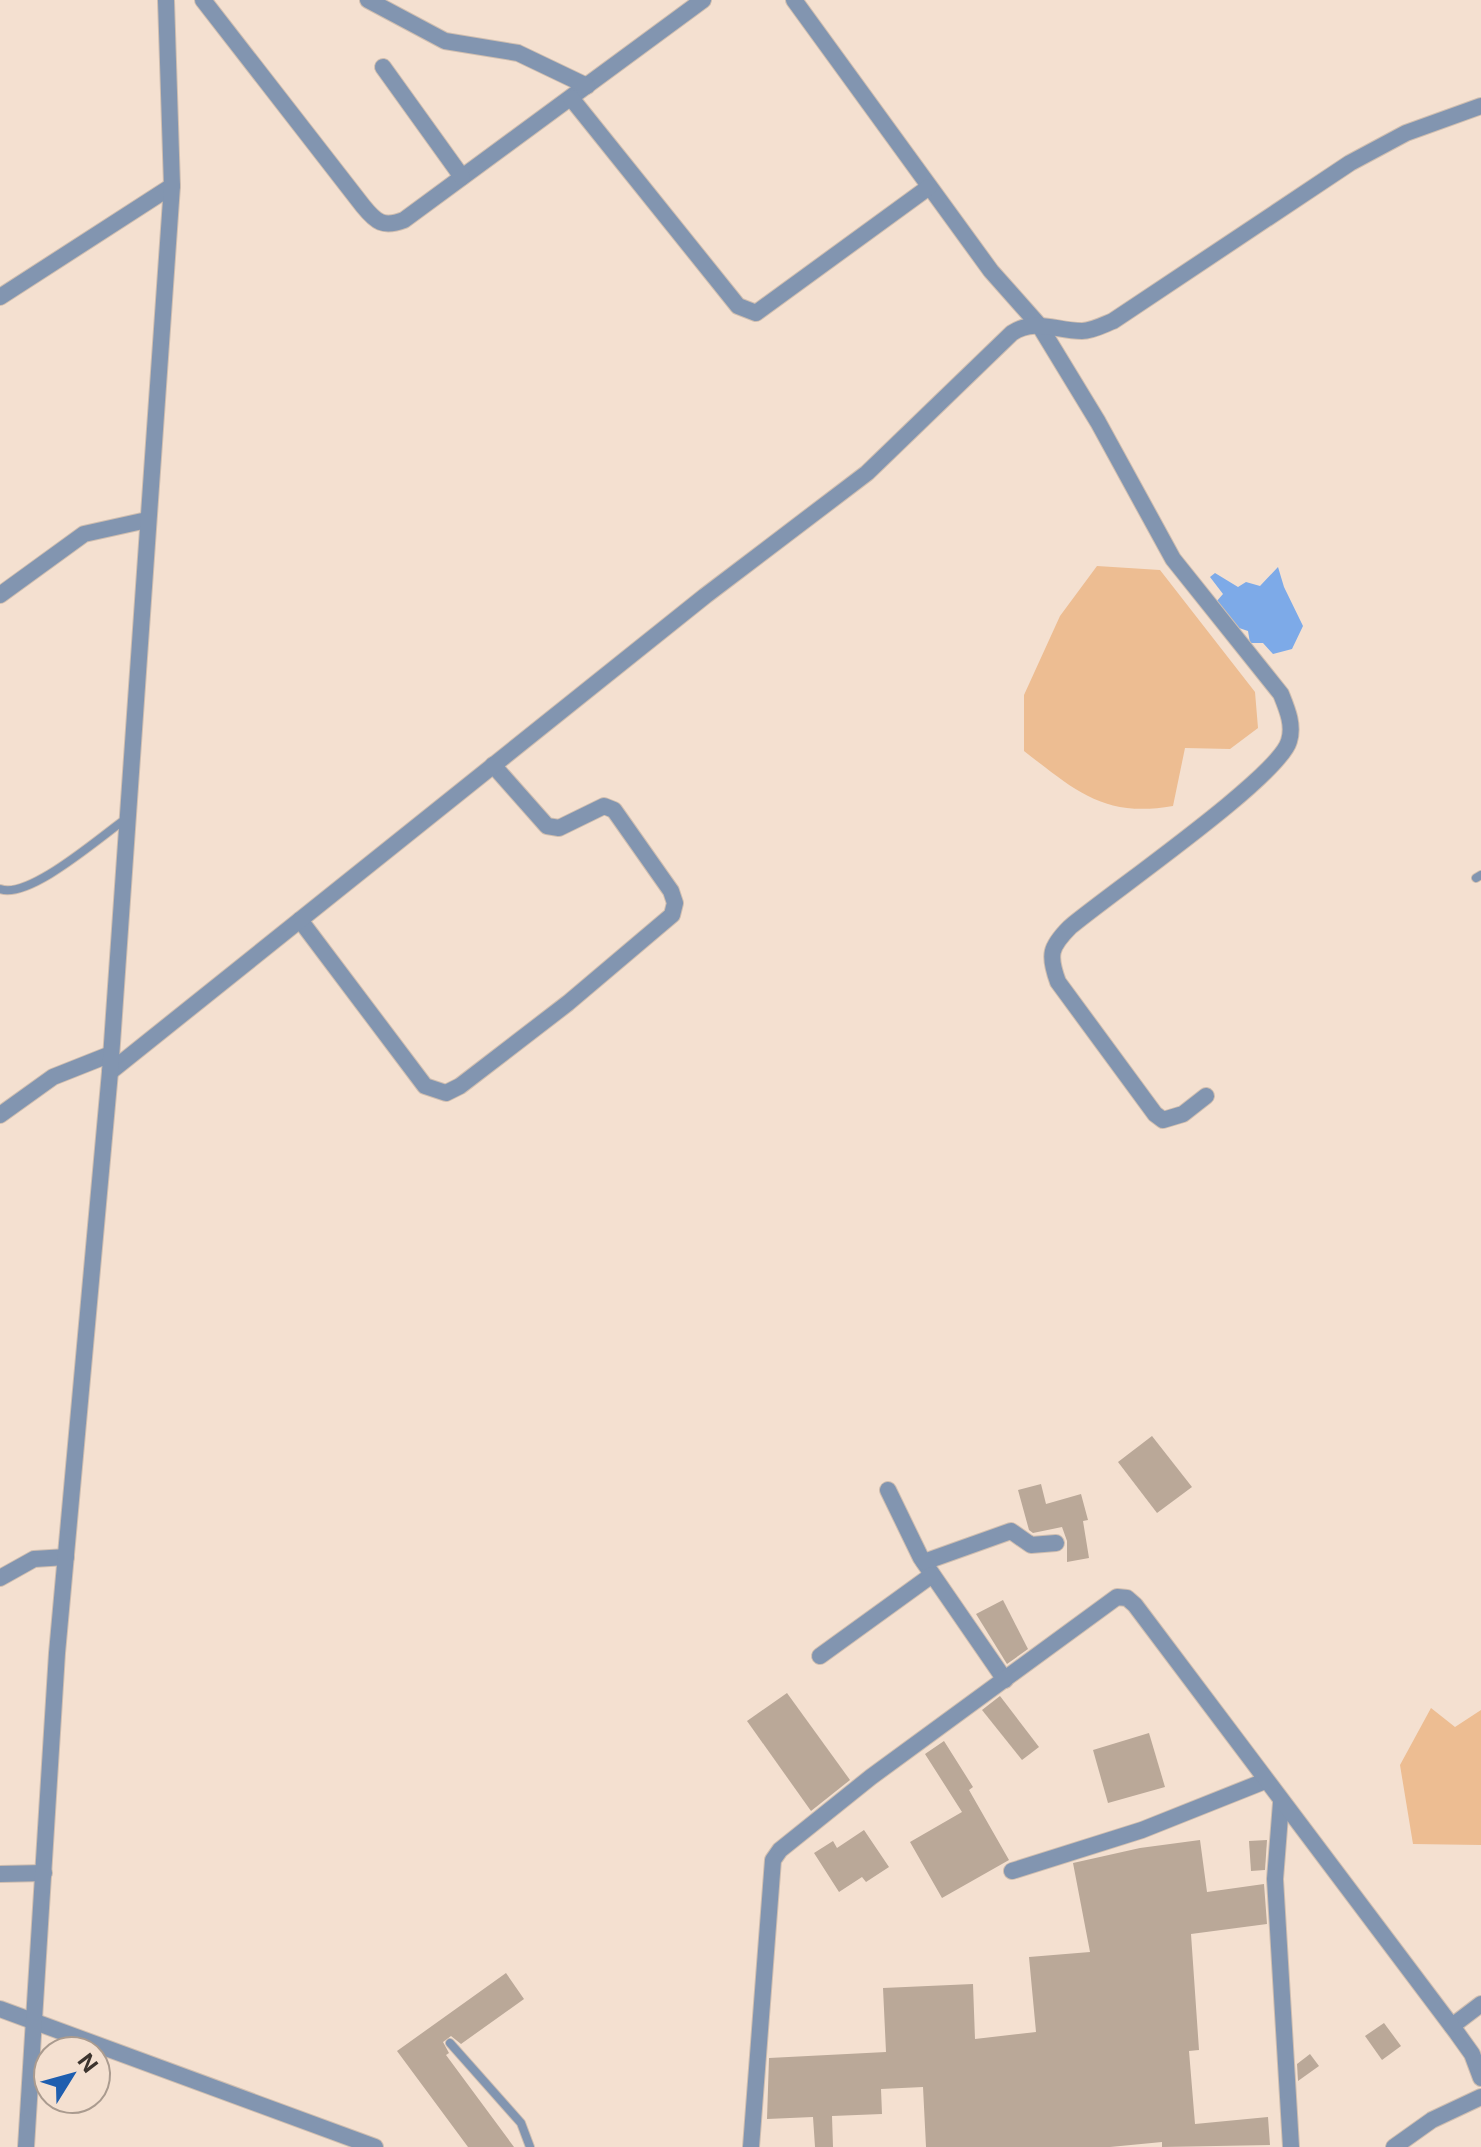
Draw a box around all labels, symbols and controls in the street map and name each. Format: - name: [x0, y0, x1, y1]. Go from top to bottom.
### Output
- north arrow: [32, 2035, 112, 2115]
- text: N: [73, 2048, 103, 2077]

